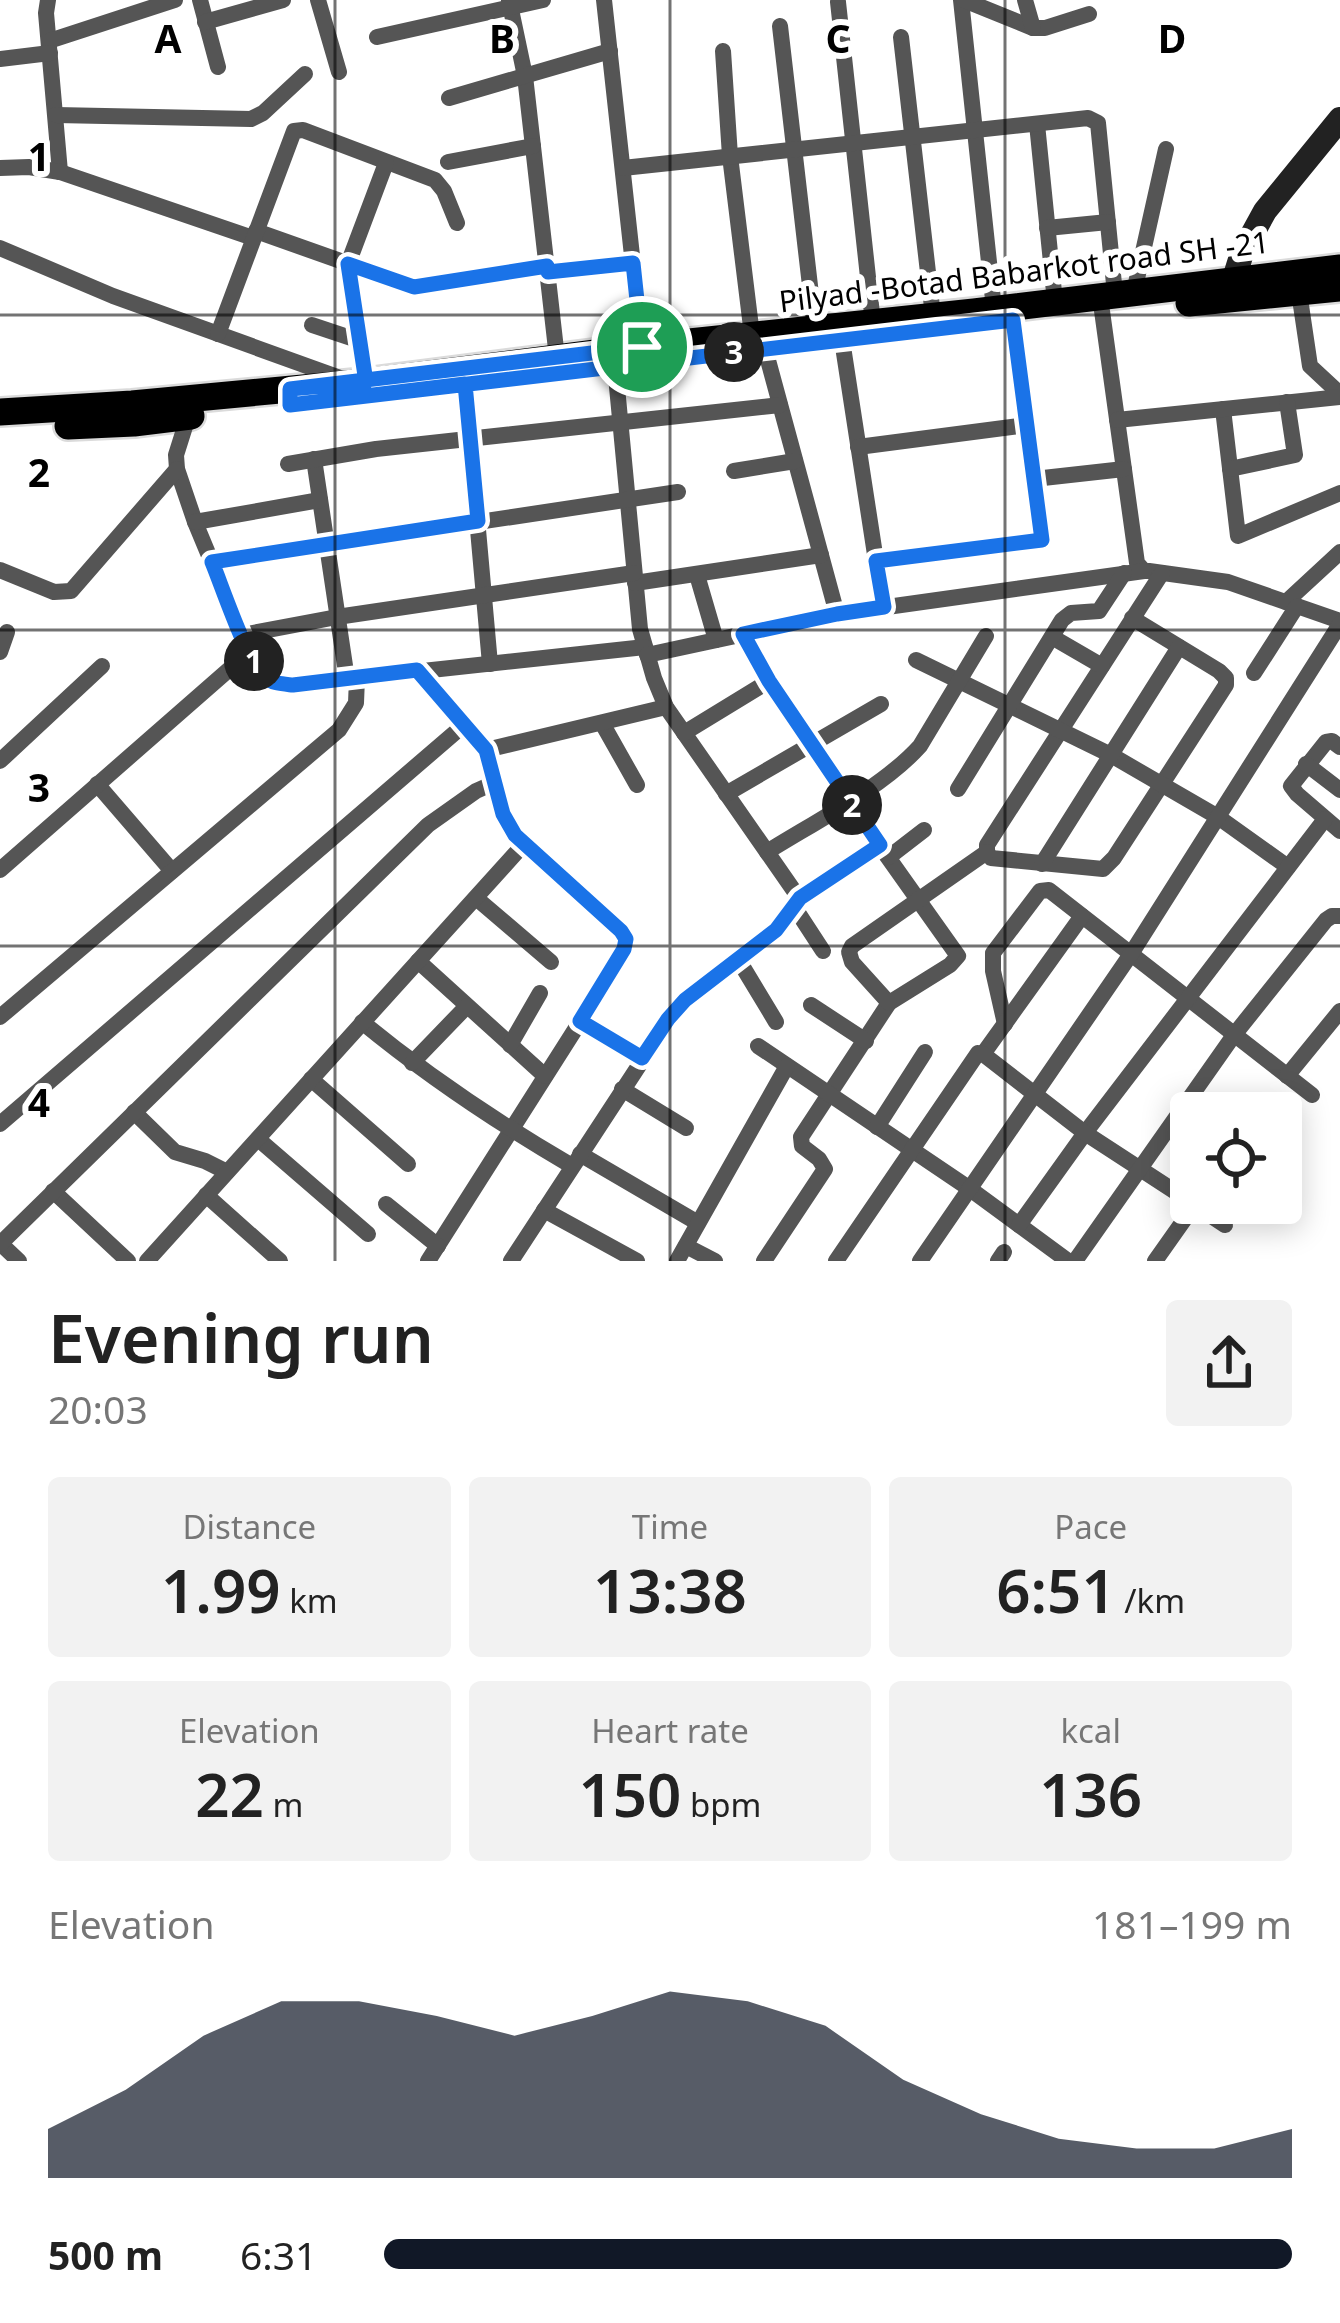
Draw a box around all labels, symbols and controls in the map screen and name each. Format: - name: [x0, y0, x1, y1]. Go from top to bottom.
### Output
- text: A: [155, 11, 182, 64]
- text: B: [489, 11, 515, 64]
- text: C: [825, 11, 851, 64]
- text: D: [1158, 11, 1186, 64]
- text: 1: [28, 129, 50, 182]
- street label: Pilyad -Botad Babarkot road SH -21: [777, 221, 1271, 321]
- pin: [591, 296, 693, 398]
- icon: arrive: [609, 314, 675, 380]
- pin: 3: [704, 322, 764, 382]
- text: 3: [725, 329, 743, 374]
- text: 2: [28, 445, 50, 498]
- pin: 1: [224, 631, 284, 691]
- text: 1: [245, 638, 263, 683]
- text: 3: [28, 760, 50, 813]
- pin: 2: [822, 775, 882, 835]
- text: 2: [843, 782, 861, 827]
- text: 4: [28, 1075, 50, 1128]
- map controls: [1170, 1092, 1302, 1224]
- button: locate: [1170, 1092, 1302, 1224]
- text: Evening run: [48, 1292, 434, 1382]
- button: share: [1166, 1300, 1292, 1426]
- text: 20:03: [48, 1382, 148, 1435]
- text: Distance: [182, 1504, 316, 1549]
- text: Time: [632, 1504, 708, 1549]
- text: Pace: [1054, 1504, 1127, 1549]
- text: 1.99: [161, 1549, 281, 1631]
- text: 13:38: [593, 1549, 747, 1631]
- text: 6:51: [996, 1549, 1116, 1631]
- text: km: [281, 1578, 338, 1623]
- text: /km: [1116, 1578, 1185, 1623]
- text: Elevation: [179, 1708, 320, 1753]
- text: Heart rate: [591, 1708, 749, 1753]
- text: kcal: [1060, 1708, 1121, 1753]
- text: 22: [195, 1753, 264, 1835]
- text: 150: [578, 1753, 681, 1835]
- text: 136: [1039, 1753, 1142, 1835]
- text: m: [264, 1782, 303, 1827]
- text: bpm: [681, 1782, 761, 1827]
- text: Elevation: [48, 1897, 215, 1950]
- text: 181–199 m: [1092, 1897, 1292, 1950]
- text: 500 m: [48, 2228, 163, 2281]
- text: 6:31: [240, 2228, 317, 2281]

